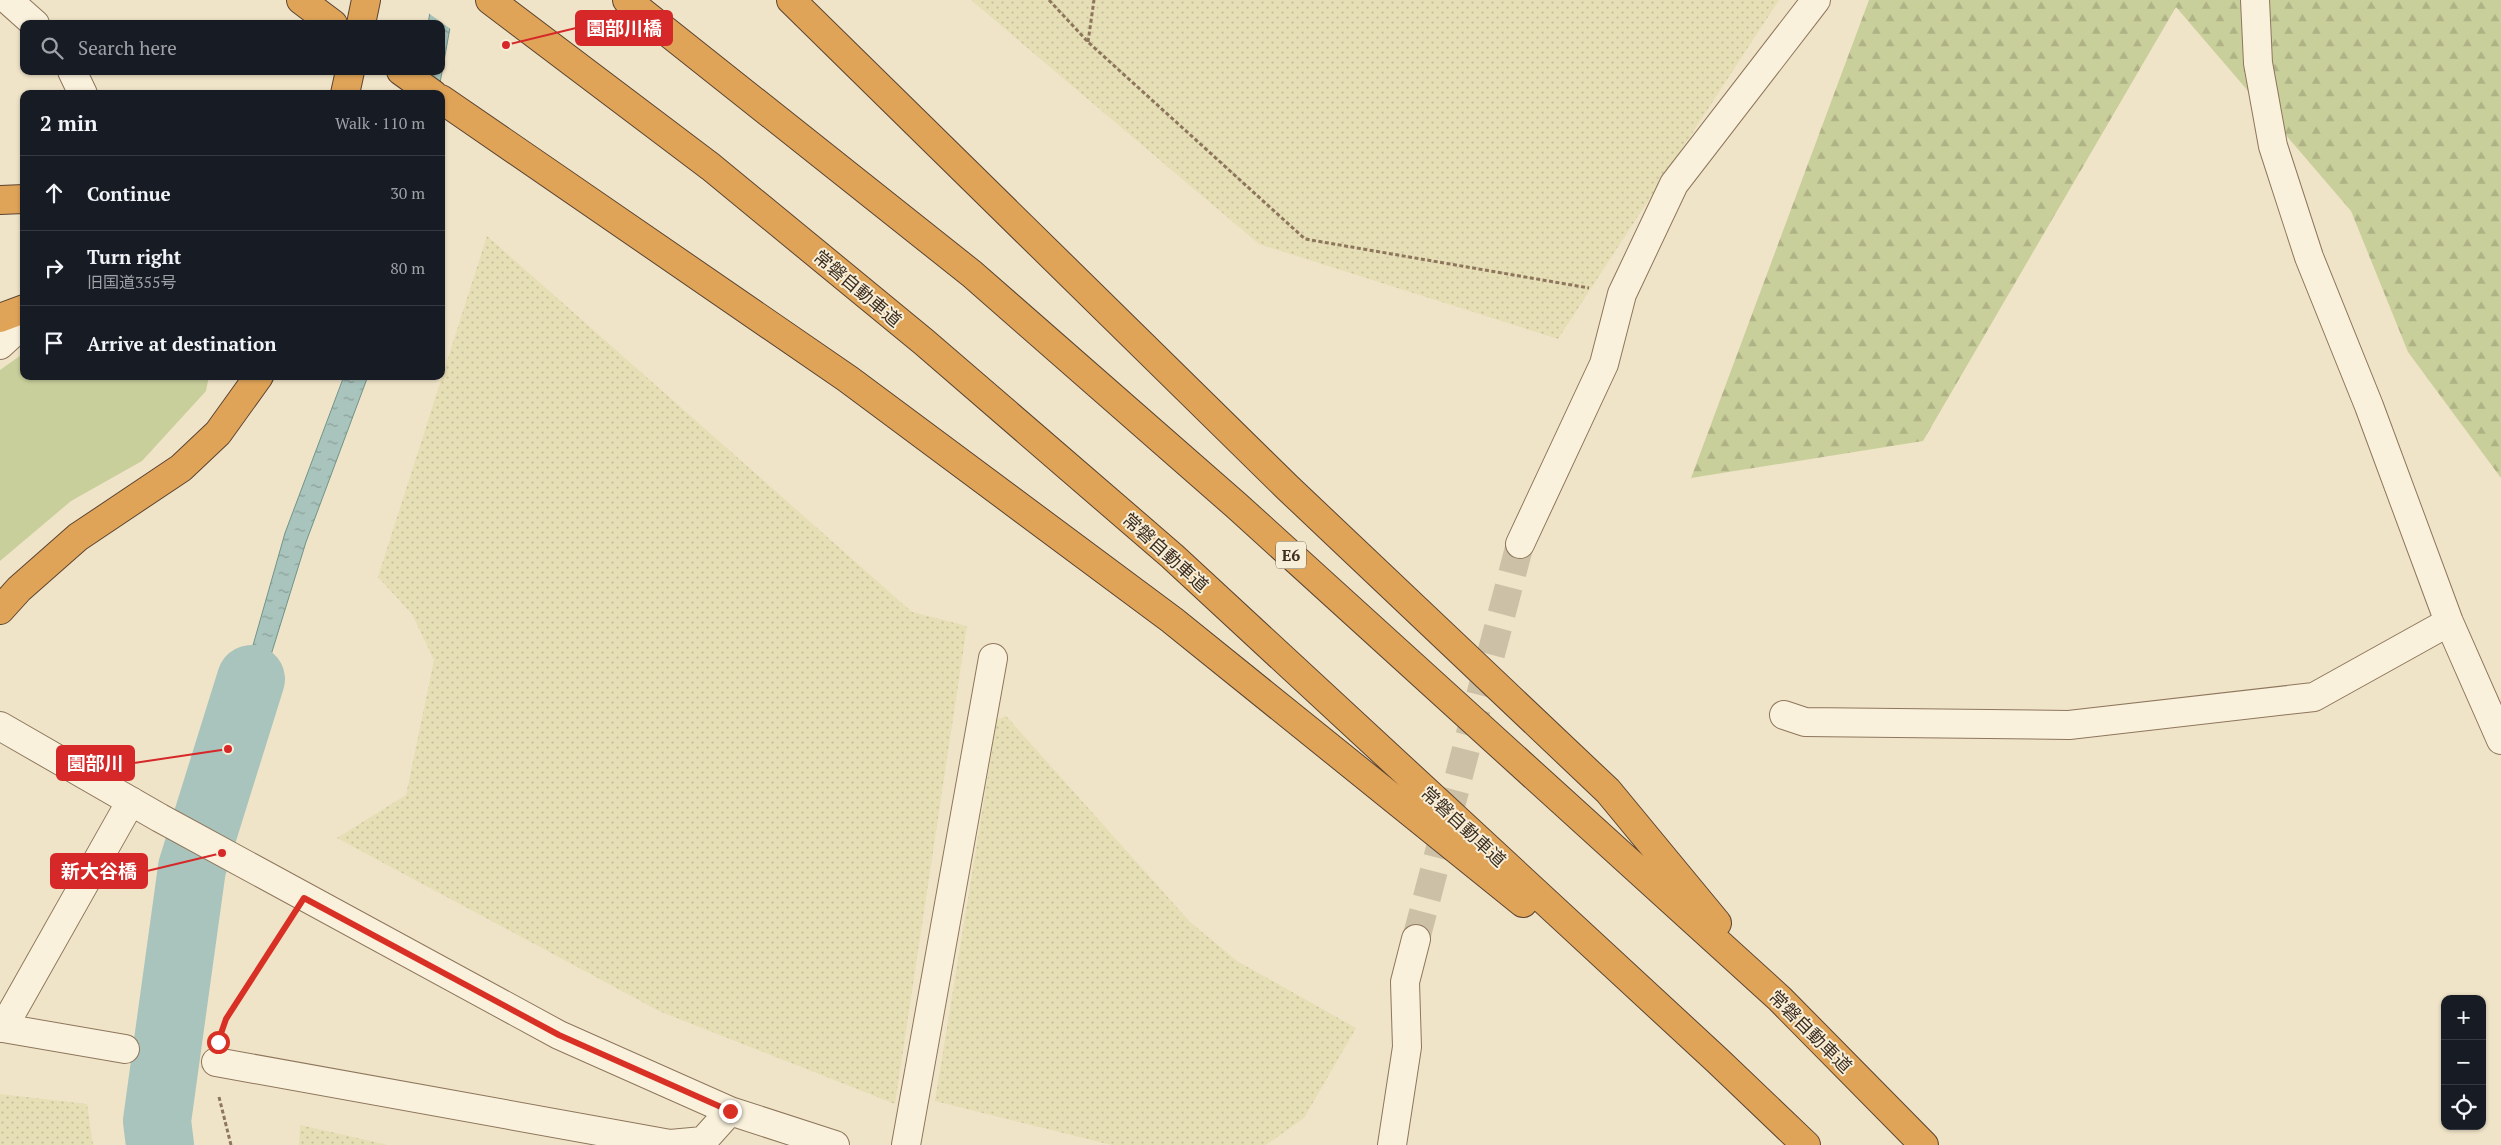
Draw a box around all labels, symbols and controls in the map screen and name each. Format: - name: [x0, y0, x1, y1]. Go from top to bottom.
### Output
- callout: 園部川橋: [576, 11, 672, 45]
- text: 園部川橋: [586, 15, 662, 40]
- search box: [20, 20, 445, 75]
- icon: search: [38, 34, 66, 62]
- text: Search here: [78, 35, 177, 60]
- text: 2 min: [40, 109, 97, 137]
- text: Walk · 110 m: [335, 112, 425, 134]
- icon: ahead: [40, 179, 68, 207]
- text: Continue: [87, 181, 171, 206]
- text: 30 m: [390, 182, 425, 204]
- text: Turn right: [87, 244, 181, 269]
- street label: 常磐自動車道: [809, 244, 907, 332]
- icon: right: [40, 254, 68, 282]
- text: 80 m: [390, 257, 425, 279]
- text: 旧国道355号: [87, 271, 177, 293]
- icon: arrive: [40, 329, 68, 357]
- text: Arrive at destination: [87, 331, 276, 356]
- street label: 常磐自動車道: [1118, 507, 1214, 597]
- road number: E6: [1276, 542, 1306, 568]
- callout: 園部川: [57, 746, 134, 780]
- text: 園部川: [66, 750, 124, 775]
- street label: 常磐自動車道: [1416, 780, 1512, 872]
- callout: 新大谷橋: [51, 854, 147, 888]
- text: 新大谷橋: [61, 858, 137, 883]
- street label: 常磐自動車道: [1764, 984, 1858, 1078]
- map controls: [2441, 995, 2486, 1130]
- button: +: [2441, 995, 2486, 1040]
- route start: [207, 1031, 230, 1054]
- button: −: [2441, 1040, 2486, 1085]
- button: locate: [2441, 1085, 2486, 1130]
- route end: [719, 1100, 742, 1123]

